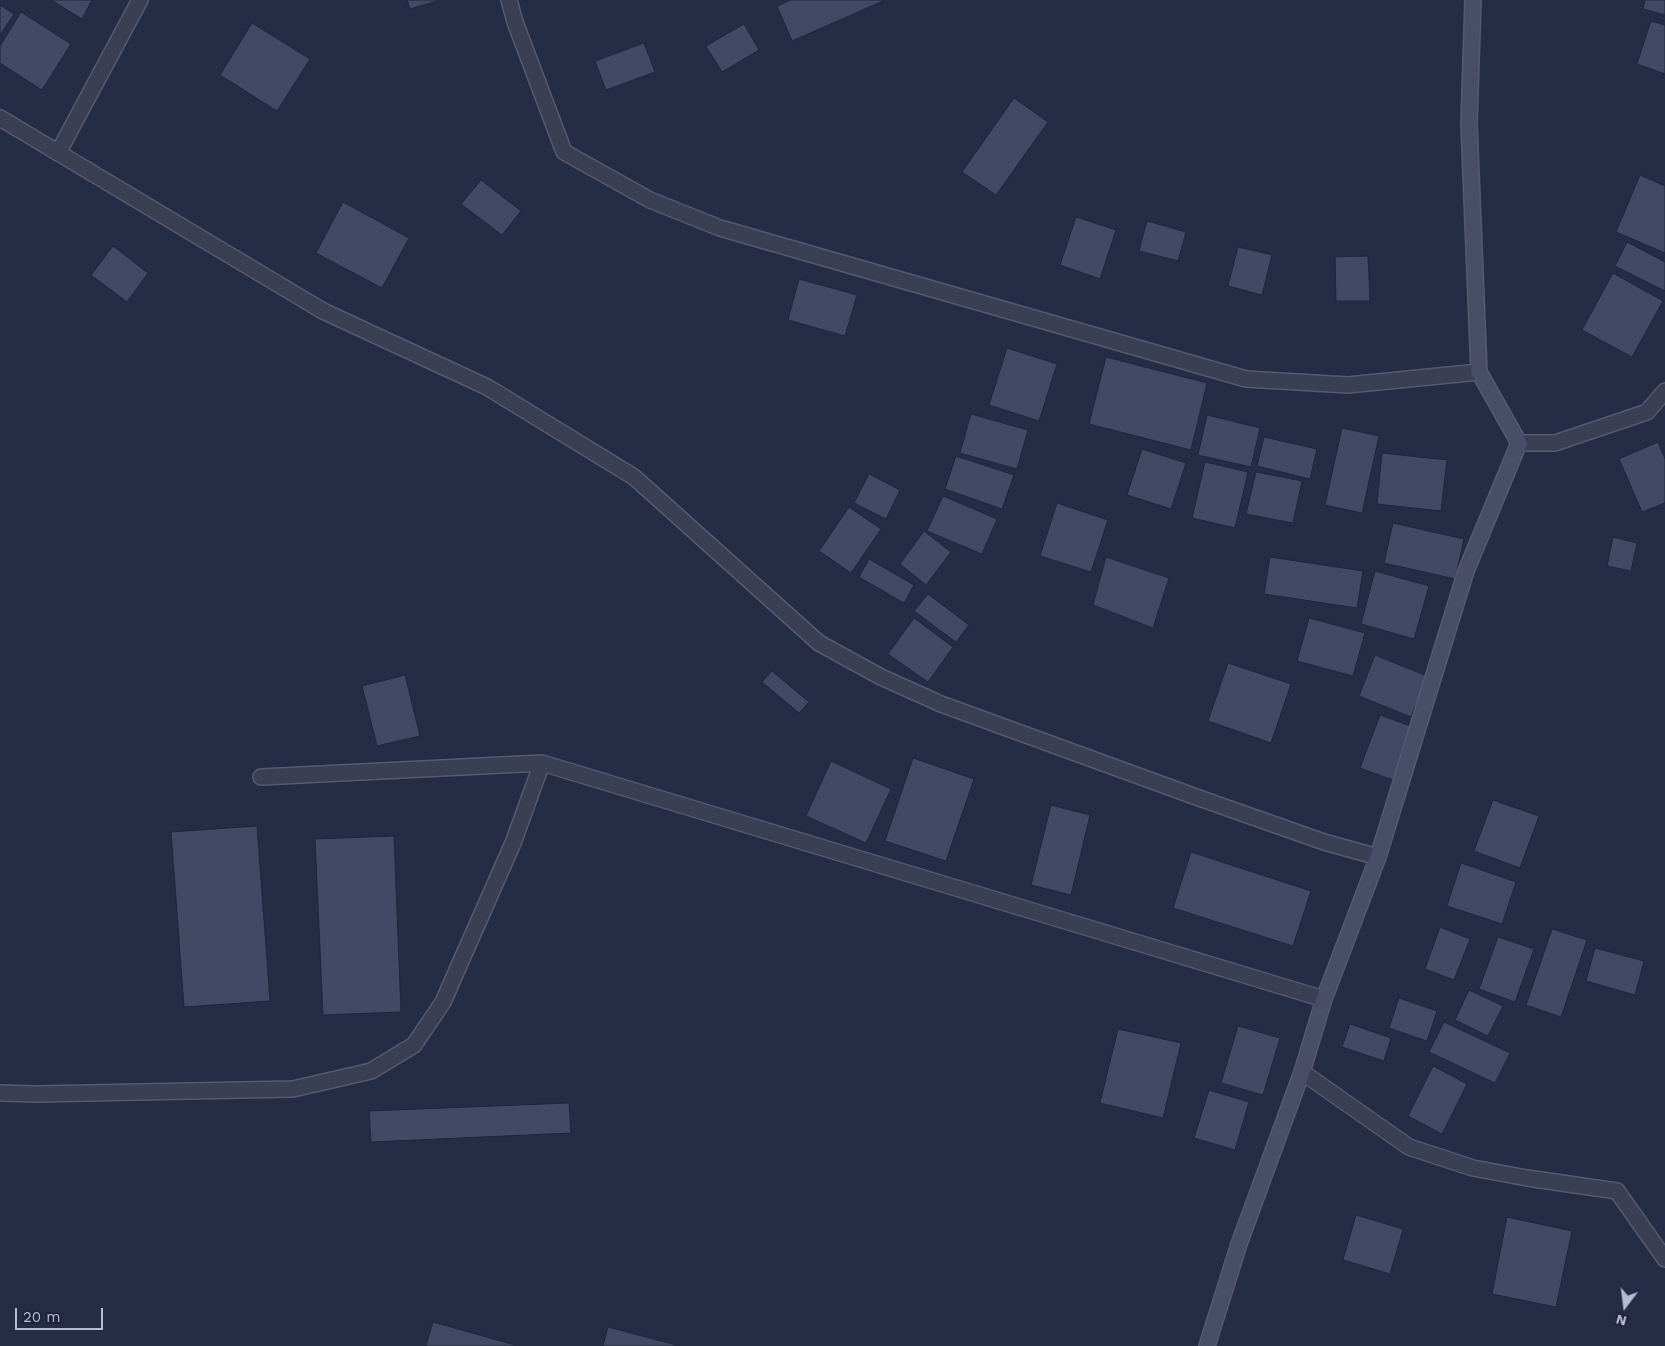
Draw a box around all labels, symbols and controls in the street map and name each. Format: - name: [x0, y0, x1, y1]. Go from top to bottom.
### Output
- north arrow: [1600, 1281, 1650, 1331]
- scale bar: [18, 1298, 105, 1330]
- text: 20 m: [23, 1308, 61, 1326]
- text: N: [1614, 1311, 1628, 1330]

